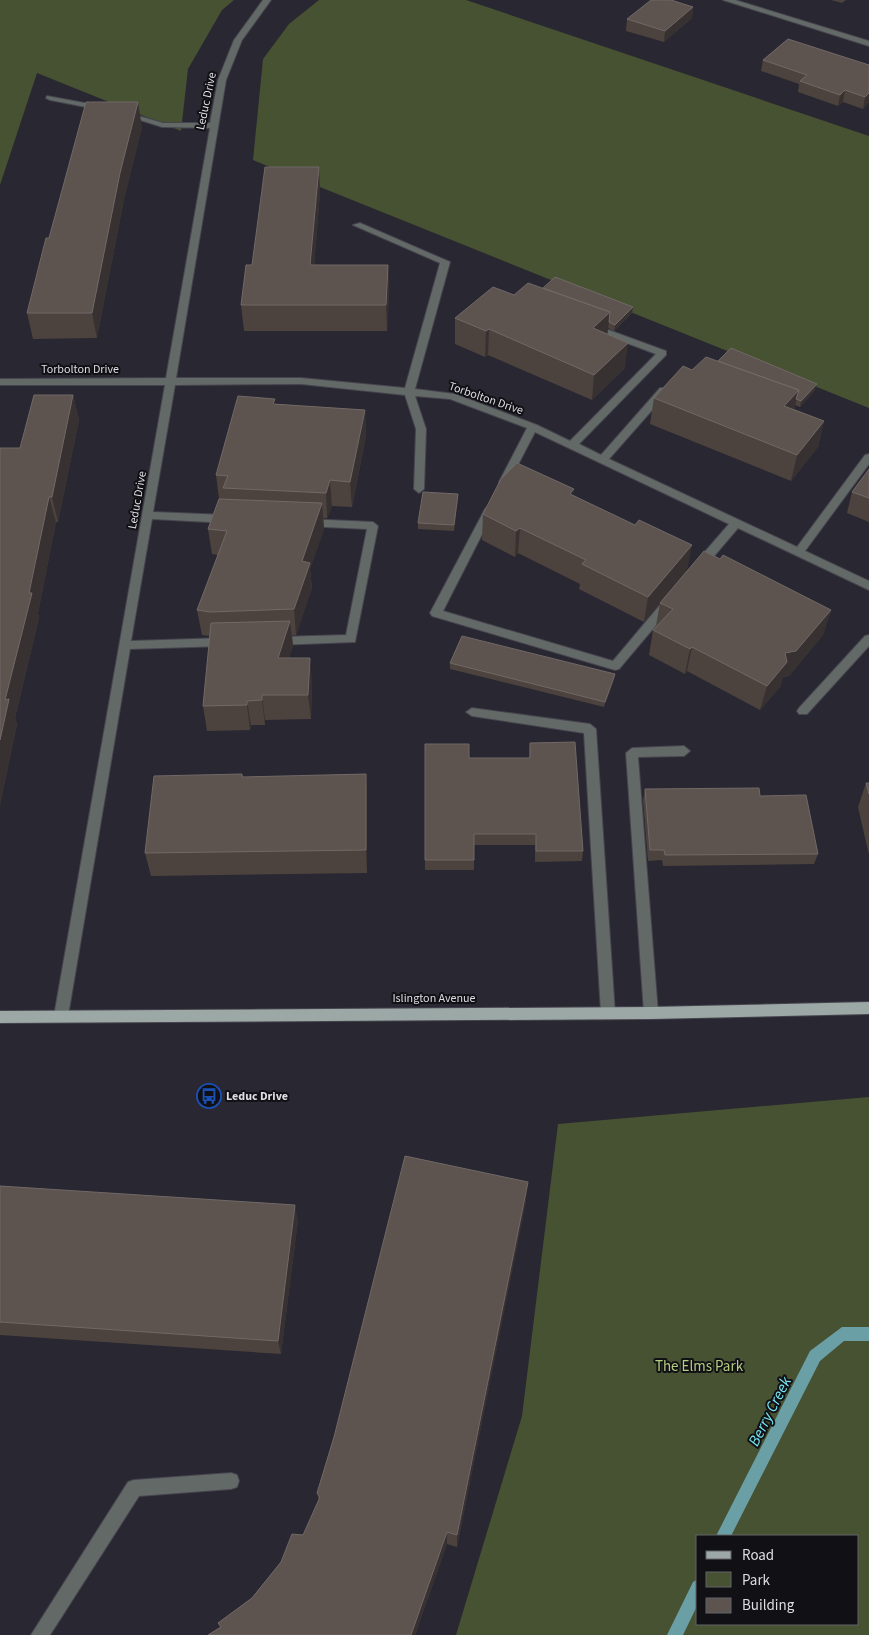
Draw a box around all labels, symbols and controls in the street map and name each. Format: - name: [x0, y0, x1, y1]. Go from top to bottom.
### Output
- street label: Leduc Drive: [192, 71, 221, 132]
- street label: Torbolton Drive: [41, 361, 119, 378]
- street label: Torbolton Drive: [446, 378, 525, 419]
- street label: Leduc Drive: [124, 470, 151, 530]
- street label: Islington Avenue: [392, 990, 476, 1007]
- bus stop icon: Leduc Drive: [196, 1083, 222, 1109]
- place label: Leduc Drive: [226, 1088, 288, 1105]
- park label: The Elms Park: [655, 1356, 744, 1377]
- water label: Berry Creek: [743, 1373, 797, 1450]
- legend: [696, 1535, 859, 1625]
- text: Road: [742, 1545, 774, 1566]
- text: Park: [742, 1570, 771, 1591]
- text: Building: [742, 1595, 795, 1616]

